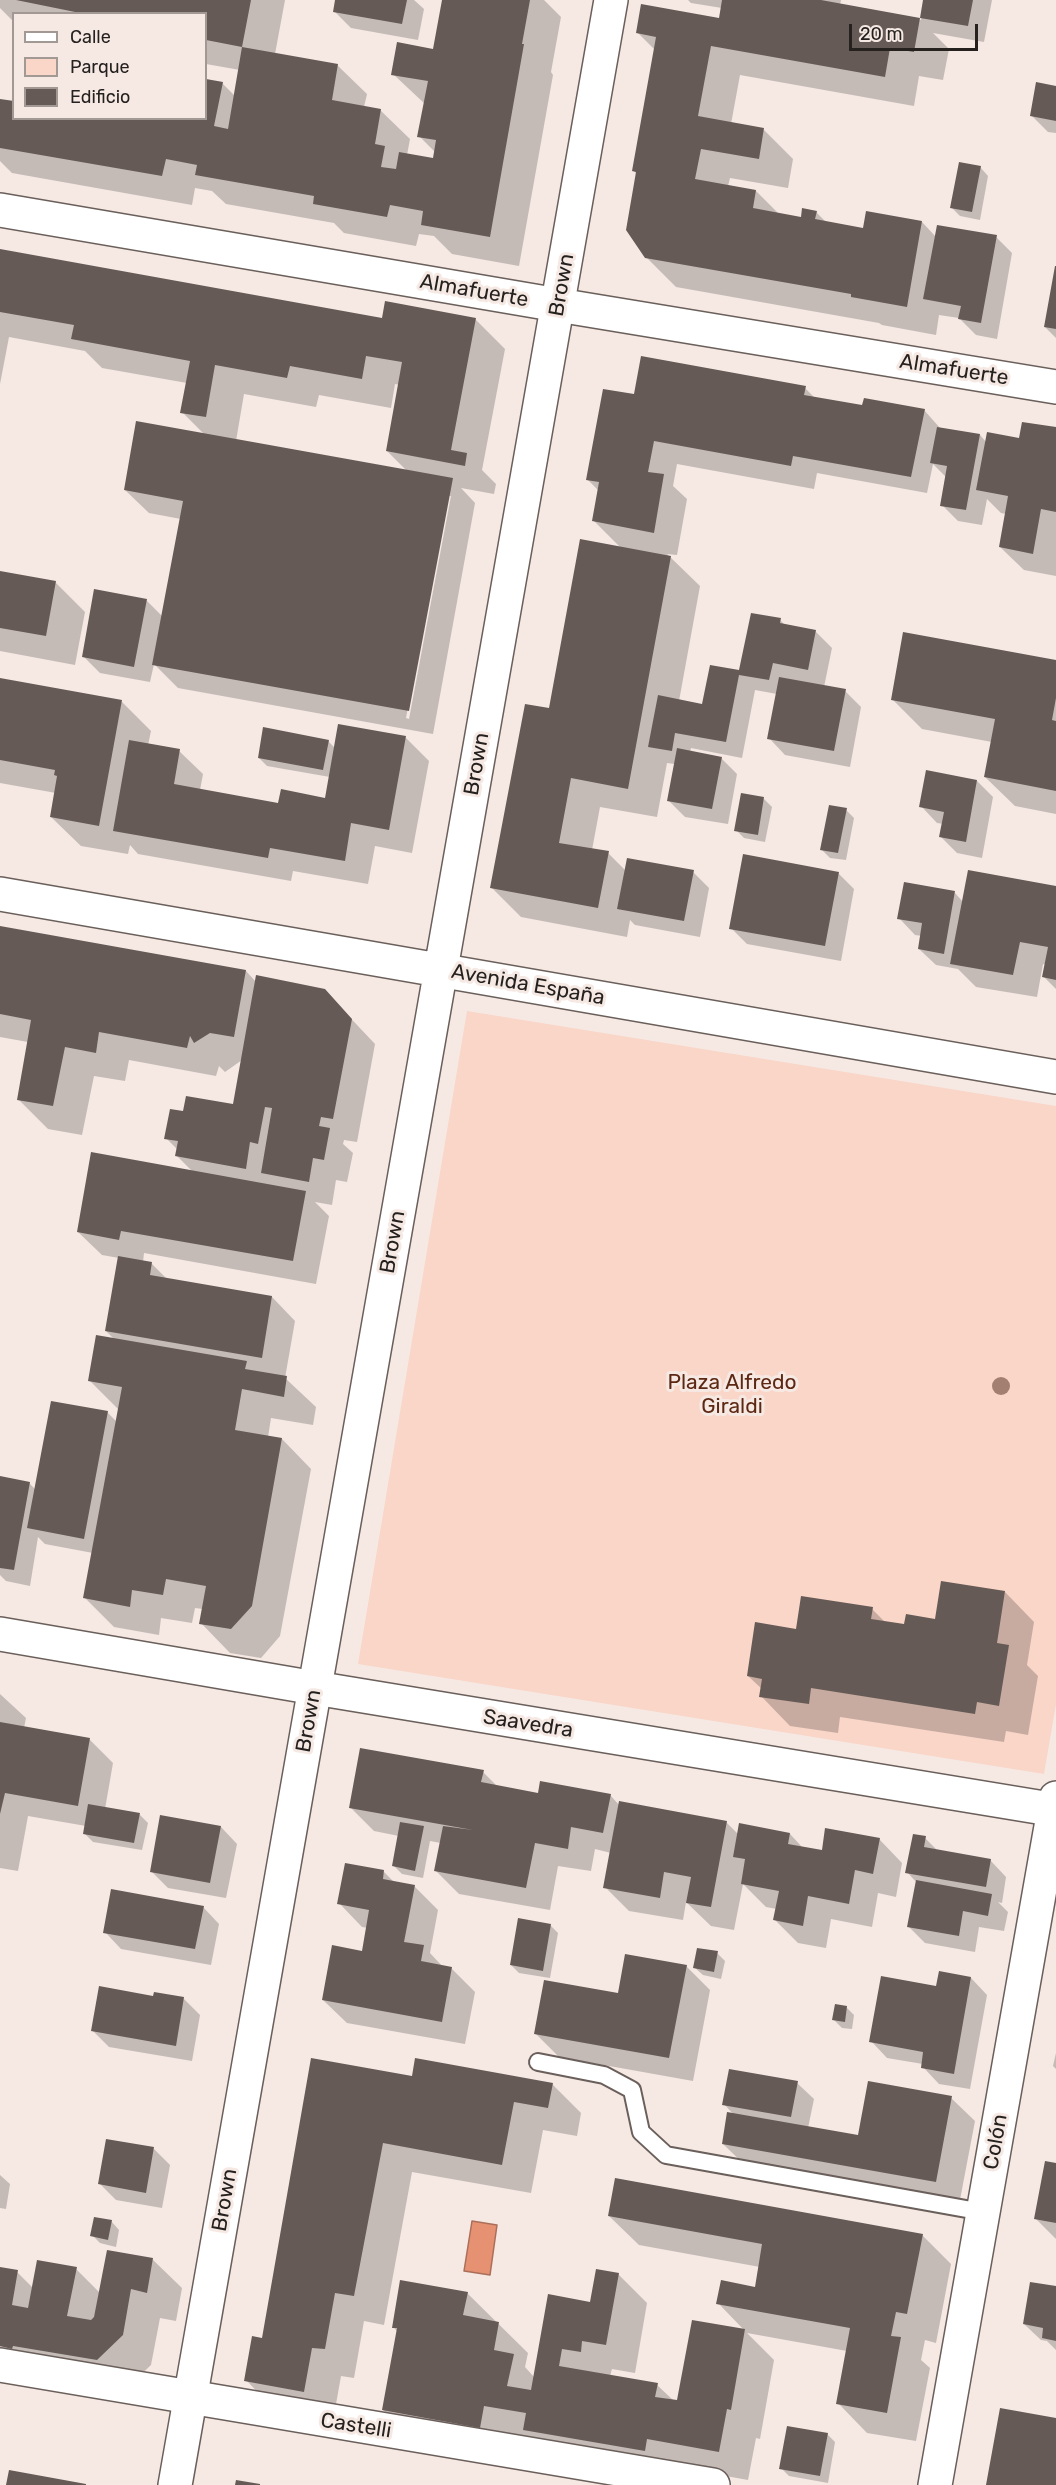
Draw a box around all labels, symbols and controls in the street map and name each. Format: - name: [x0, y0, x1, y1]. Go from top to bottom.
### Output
- legend: [12, 12, 207, 120]
- scale bar: [852, 12, 981, 50]
- text: 20 m: [860, 23, 902, 45]
- text: Calle: [70, 26, 111, 48]
- text: Parque: [70, 56, 130, 78]
- text: Edificio: [70, 86, 130, 108]
- street label: Brown: [544, 252, 580, 318]
- street label: Almafuerte: [418, 269, 530, 313]
- street label: Almafuerte: [898, 349, 1010, 391]
- street label: Brown: [459, 731, 495, 797]
- street label: Avenida España: [449, 959, 607, 1011]
- street label: Brown: [375, 1209, 411, 1275]
- park label: Plaza Alfredo Giraldi: [668, 1370, 796, 1420]
- street label: Brown: [291, 1688, 327, 1754]
- street label: Saavedra: [481, 1704, 575, 1744]
- street label: Colón: [979, 2112, 1013, 2172]
- street label: Brown: [207, 2167, 243, 2233]
- street label: Castelli: [319, 2408, 393, 2444]

